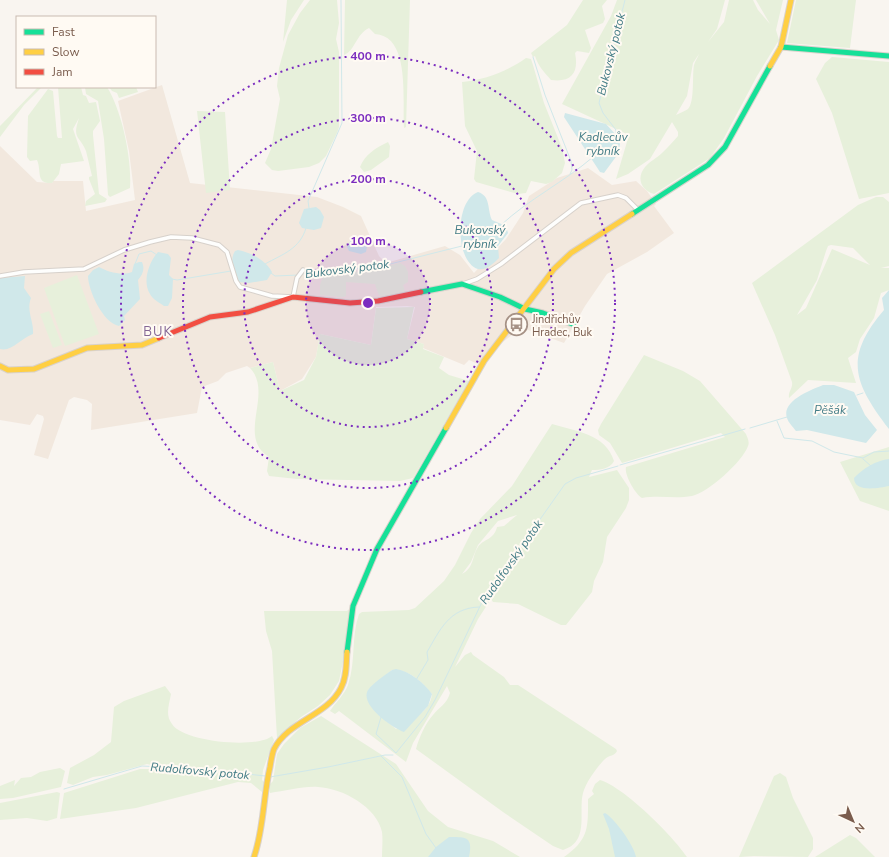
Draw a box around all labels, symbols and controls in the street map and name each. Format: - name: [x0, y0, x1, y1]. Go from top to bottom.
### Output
- water label: Bukovský potok: [593, 10, 629, 97]
- legend: [16, 16, 156, 88]
- text: Fast: [52, 24, 75, 40]
- text: Slow: [52, 44, 80, 60]
- text: 400 m: [350, 48, 386, 64]
- text: Jam: [51, 64, 73, 80]
- text: 300 m: [350, 110, 386, 126]
- water label: Kadlecův rybník: [578, 129, 628, 159]
- text: 200 m: [350, 171, 386, 187]
- water label: Bukovský rybník: [454, 222, 506, 252]
- text: 100 m: [350, 233, 386, 249]
- water label: Bukovský potok: [304, 256, 391, 282]
- centre of rings: [361, 296, 375, 310]
- bus stop icon: Jindřichův Hradec, Buk: [503, 312, 529, 338]
- place label: Jindřichův Hradec, Buk: [531, 312, 592, 340]
- district label: BUK: [143, 323, 173, 341]
- water label: Pěšák: [814, 402, 847, 418]
- water label: Rudolfovský potok: [476, 516, 547, 607]
- water label: Rudolfovský potok: [150, 759, 251, 783]
- north arrow: [833, 801, 873, 841]
- text: N: [851, 820, 868, 836]

